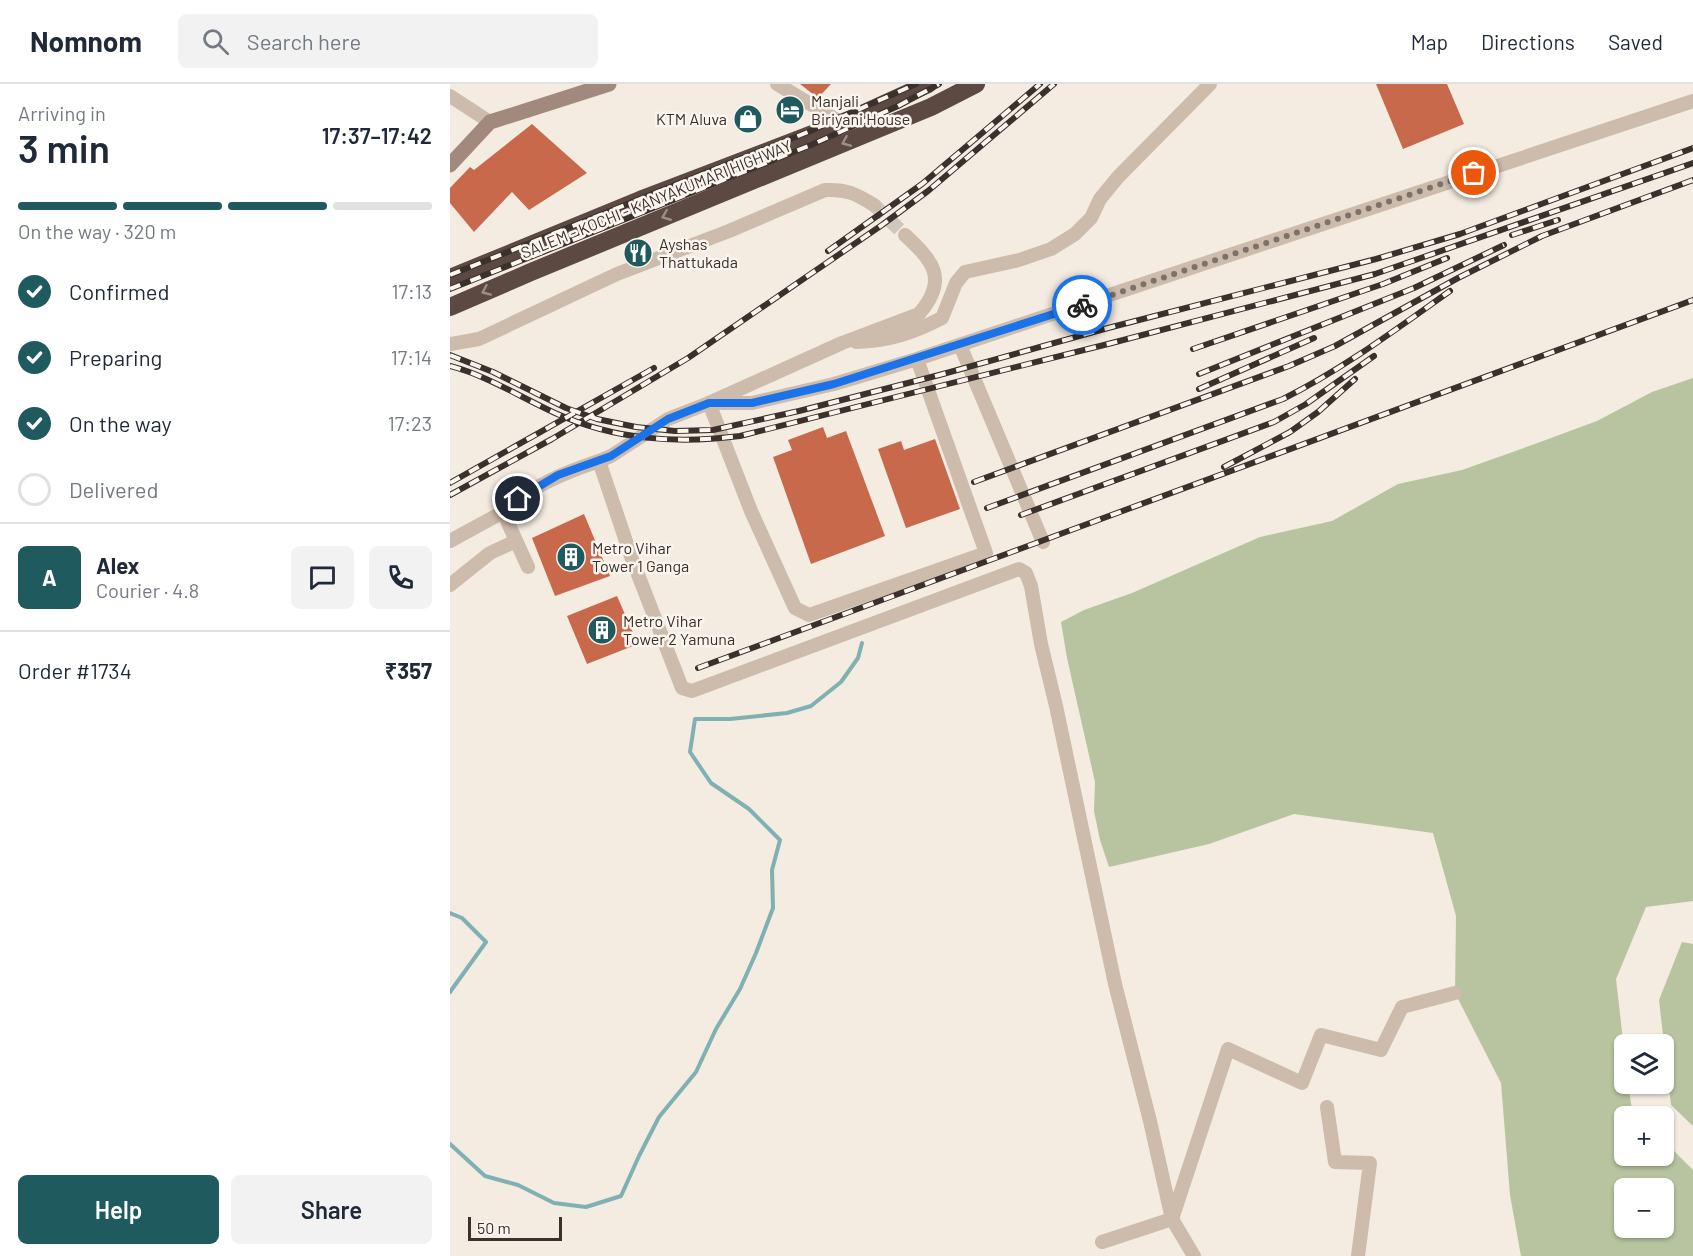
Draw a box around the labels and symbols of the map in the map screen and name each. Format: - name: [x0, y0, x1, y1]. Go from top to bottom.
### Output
- place label: Manjali Biriyani House: [811, 91, 910, 128]
- hotel icon: Manjali Biriyani House: [774, 94, 806, 126]
- shop icon: KTM Aluva: [732, 103, 764, 135]
- place label: KTM Aluva: [656, 109, 727, 128]
- street label: SALEM - KOCHI - KANYAKUMARI HIGHWAY: [518, 135, 794, 262]
- one-way arrow: [842, 135, 853, 147]
- pin: [1448, 147, 1499, 198]
- one-way arrow: [661, 209, 672, 221]
- place label: Ayshas Thattukada: [659, 234, 738, 271]
- restaurant icon: Ayshas Thattukada: [622, 237, 654, 269]
- courier: [1052, 275, 1112, 335]
- one-way arrow: [482, 284, 493, 296]
- pin: [492, 473, 543, 524]
- place label: Metro Vihar Tower 1 Ganga: [592, 538, 689, 575]
- building icon: Metro Vihar Tower 1 Ganga: [555, 541, 587, 573]
- place label: Metro Vihar Tower 2 Yamuna: [623, 611, 735, 648]
- building icon: Metro Vihar Tower 2 Yamuna: [586, 614, 618, 646]
- scale bar: [468, 1214, 562, 1242]

